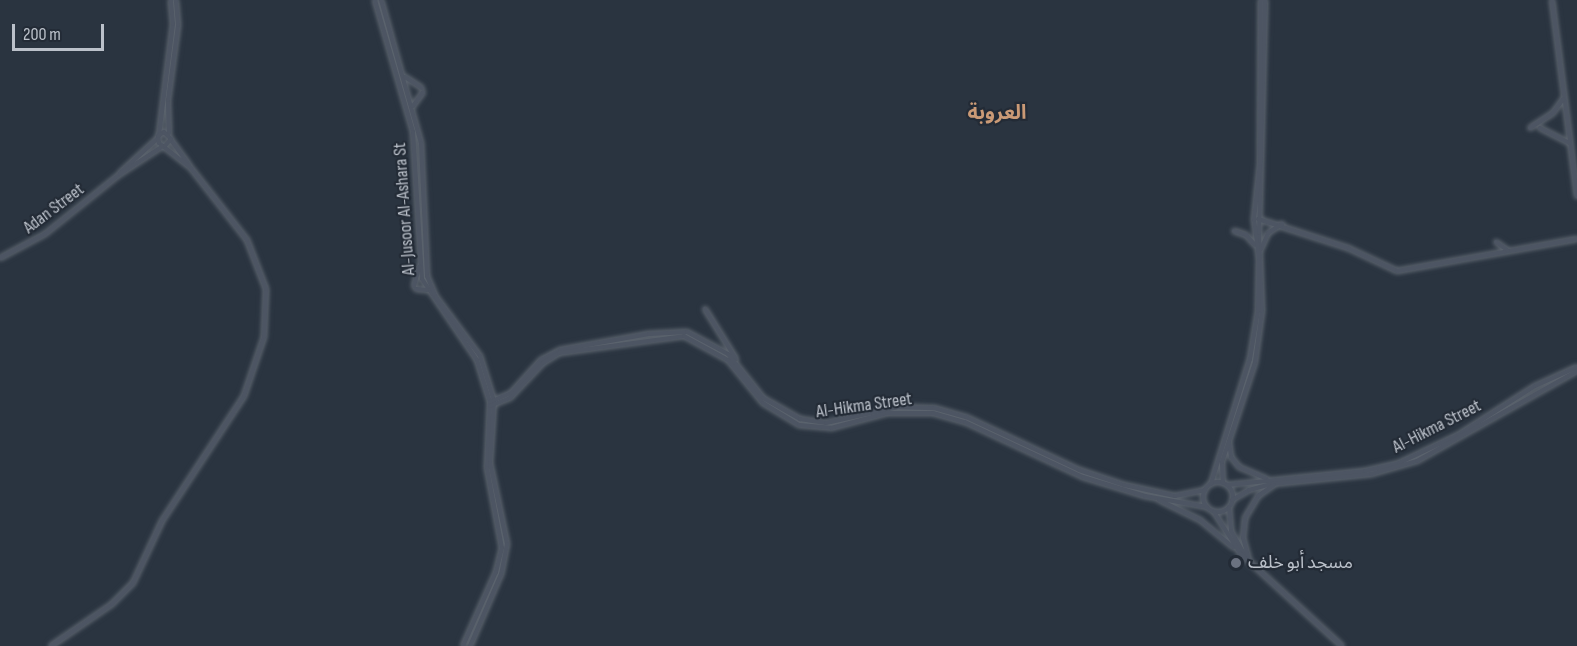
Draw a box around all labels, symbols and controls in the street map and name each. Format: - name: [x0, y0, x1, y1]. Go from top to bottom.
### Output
- scale bar: [15, 12, 106, 50]
- text: 200 m: [23, 24, 61, 45]
- district label: العروبة: [968, 101, 1026, 125]
- street label: Al-Jusoor Al-Ashara St: [390, 142, 420, 276]
- street label: Adan Street: [19, 179, 89, 239]
- street label: Al-Hikma Street: [815, 389, 913, 423]
- street label: Al-Hikma Street: [1389, 395, 1485, 459]
- place label: مسجد أبو خلف: [1248, 552, 1353, 574]
- marker: مسجد أبو خلف: [1229, 556, 1243, 570]

